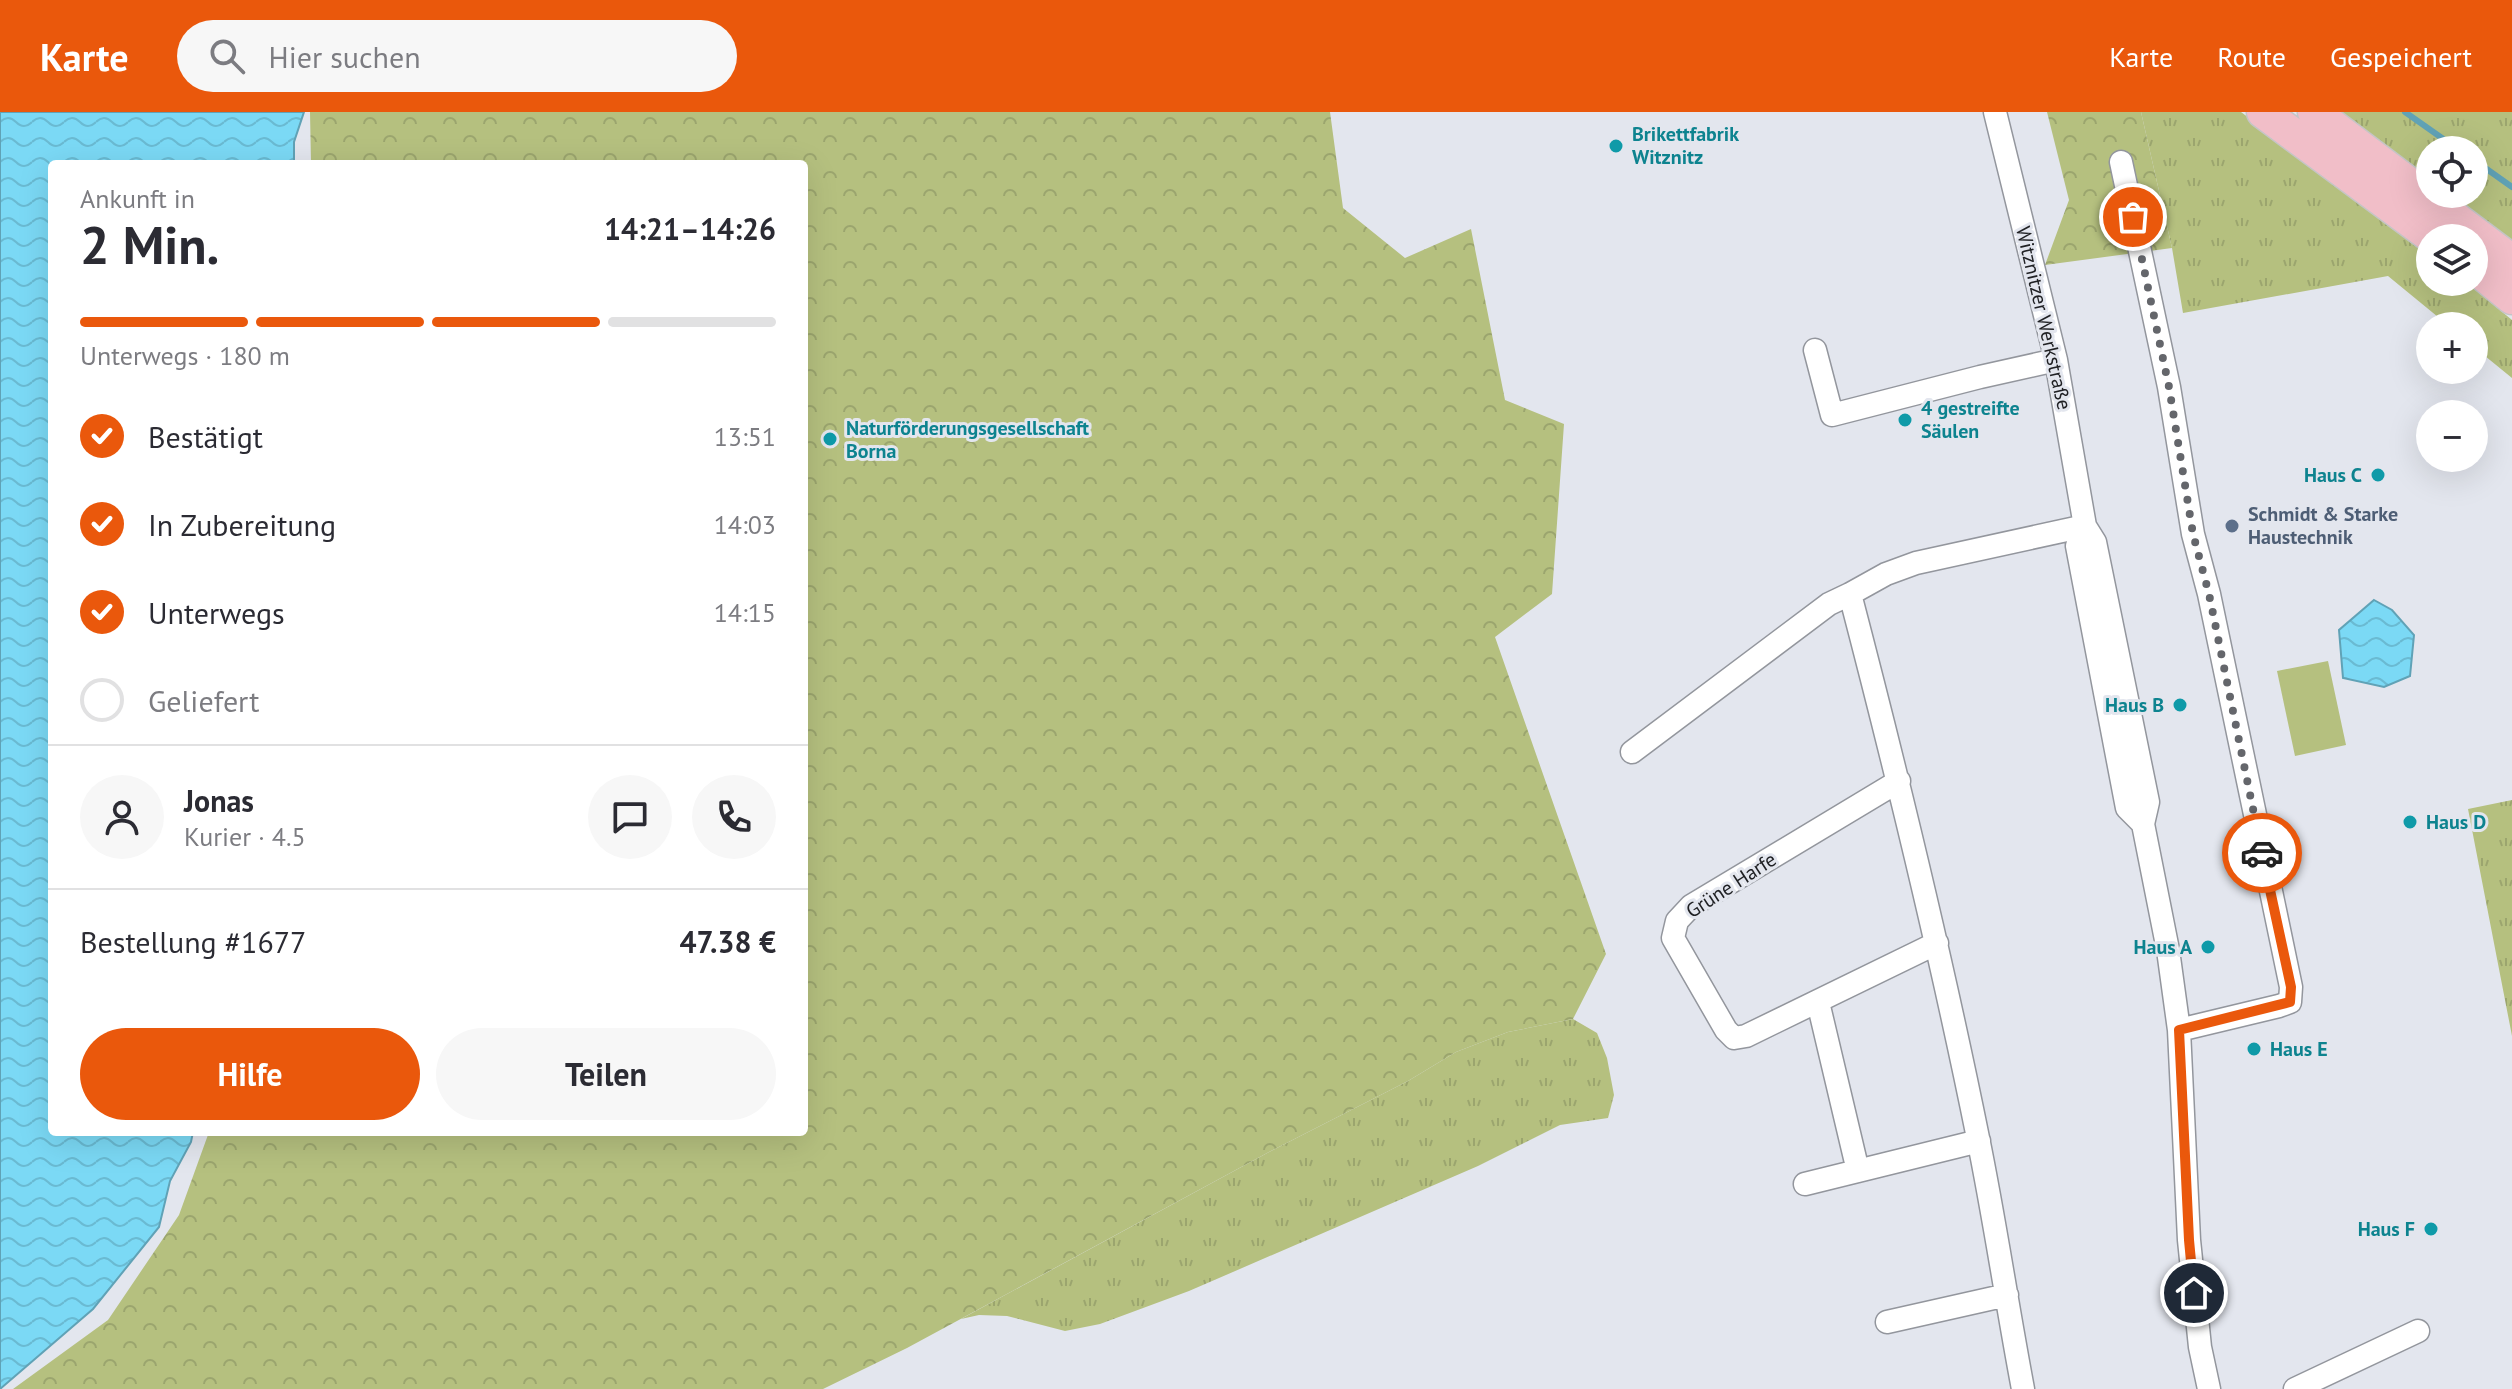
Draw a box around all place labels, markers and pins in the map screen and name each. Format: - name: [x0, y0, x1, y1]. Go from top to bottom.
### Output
- place label: Brikettfabrik Witznitz: [1632, 121, 1739, 170]
- marker: Brikettfabrik Witznitz: [1607, 137, 1625, 155]
- pin: [2099, 183, 2167, 251]
- place label: 4 gestreifte Säulen: [1921, 395, 2020, 444]
- marker: 4 gestreifte Säulen: [1896, 411, 1914, 429]
- place label: Naturförderungsgesellschaft Borna: [846, 415, 1089, 464]
- marker: Naturförderungsgesellschaft Borna: [821, 430, 839, 448]
- place label: Haus C: [2304, 462, 2362, 488]
- marker: Haus C: [2369, 466, 2387, 484]
- place label: Schmidt & Starke Haustechnik: [2248, 501, 2398, 550]
- marker: Schmidt & Starke Haustechnik: [2223, 517, 2241, 535]
- place label: Haus B: [2105, 692, 2164, 718]
- marker: Haus B: [2171, 696, 2189, 714]
- place label: Haus D: [2426, 809, 2486, 835]
- marker: Haus D: [2401, 813, 2419, 831]
- place label: Haus A: [2134, 934, 2193, 960]
- marker: Haus A: [2199, 938, 2217, 956]
- place label: Haus E: [2270, 1036, 2328, 1062]
- marker: Haus E: [2245, 1040, 2263, 1058]
- place label: Haus F: [2358, 1216, 2415, 1242]
- marker: Haus F: [2422, 1220, 2440, 1238]
- pin: [2160, 1259, 2228, 1327]

